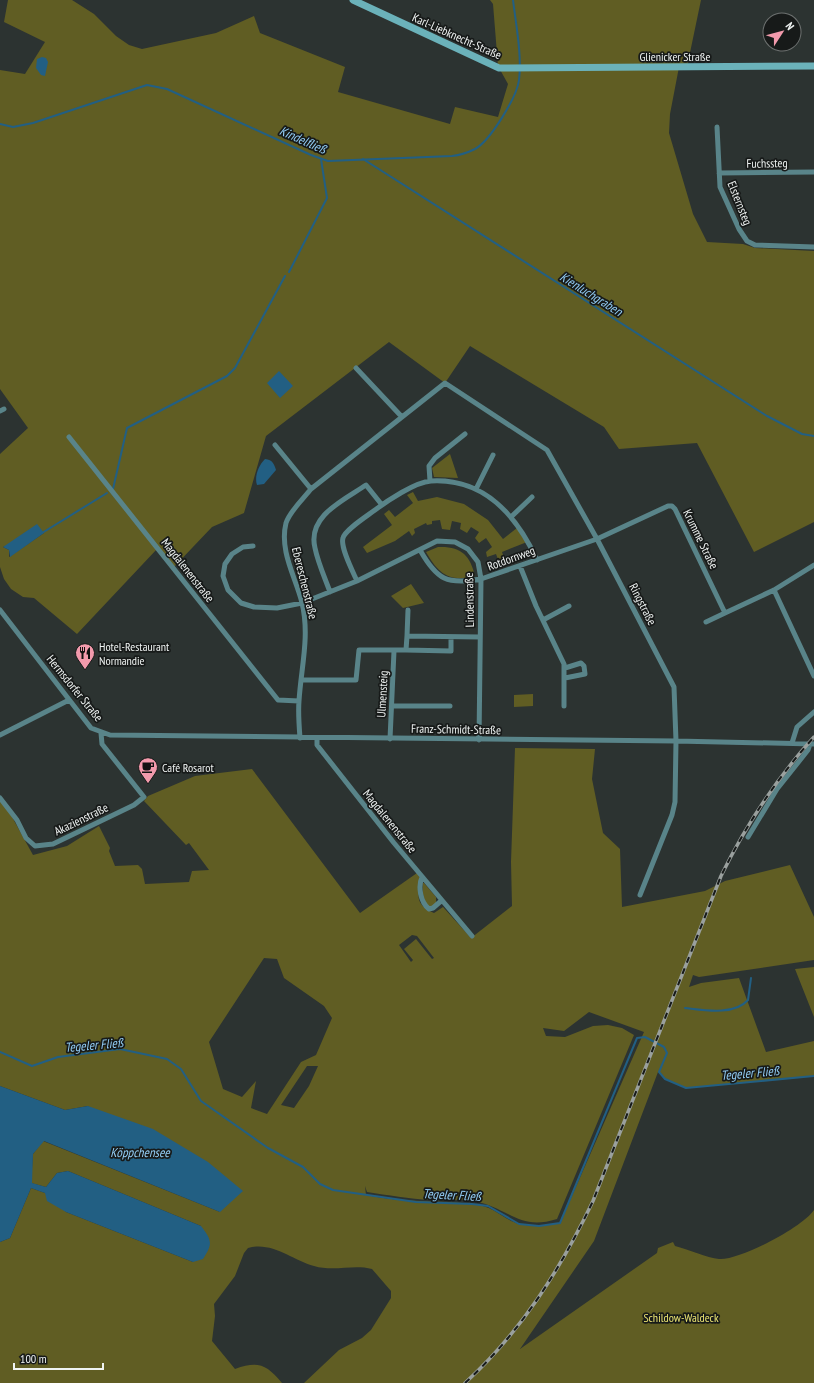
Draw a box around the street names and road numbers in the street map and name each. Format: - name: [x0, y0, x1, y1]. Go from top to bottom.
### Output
- street label: Karl-Liebknecht-Straße: [410, 10, 504, 62]
- street label: Glienicker Straße: [639, 49, 711, 64]
- street label: Fuchssteg: [746, 155, 788, 171]
- street label: Elsternsteg: [724, 179, 756, 227]
- street label: Krumme Straße: [680, 507, 722, 571]
- street label: Magdalenenstraße: [158, 535, 218, 605]
- street label: Rotdornweg: [485, 542, 537, 574]
- street label: Ebereschenstraße: [289, 545, 321, 621]
- street label: Lindenstraße: [461, 573, 477, 627]
- street label: Ringstraße: [626, 581, 660, 628]
- street label: Hermsdorfer Straße: [44, 652, 106, 724]
- street label: Ulmensteig: [373, 670, 391, 718]
- street label: Franz-Schmidt-Straße: [411, 721, 501, 737]
- street label: Magdalenenstraße: [360, 786, 420, 856]
- street label: Akazienstraße: [51, 799, 111, 839]

